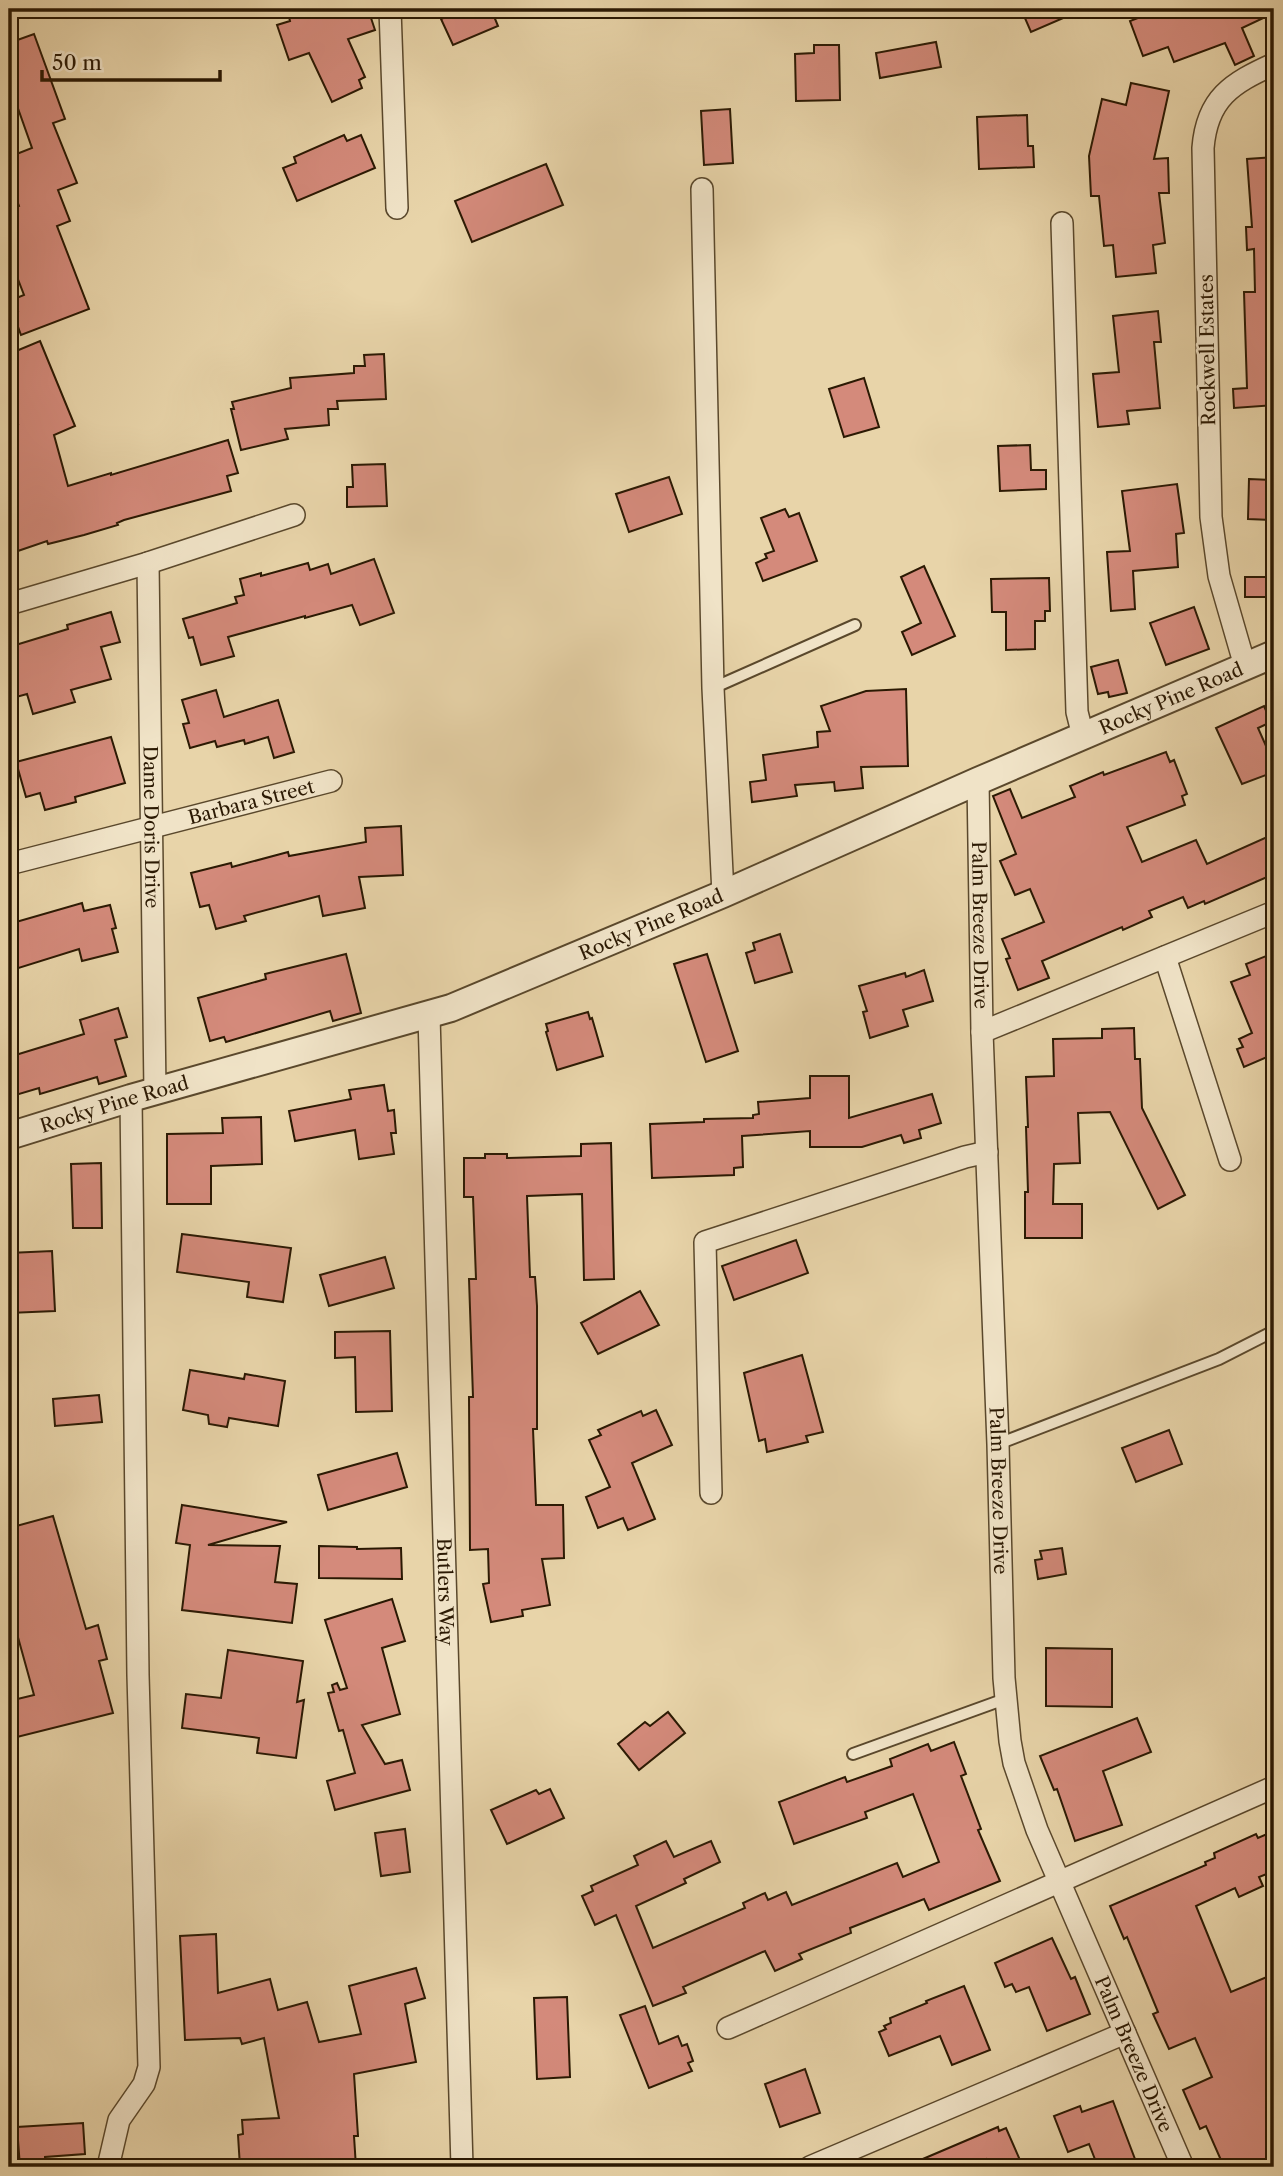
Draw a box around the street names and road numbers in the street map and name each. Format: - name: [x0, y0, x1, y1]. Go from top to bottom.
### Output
- street label: Rockwell Estates: [1195, 274, 1220, 426]
- street label: Rocky Pine Road: [1096, 658, 1247, 740]
- street label: Dame Doris Drive: [138, 746, 164, 908]
- street label: Barbara Street: [186, 775, 317, 829]
- street label: Palm Breeze Drive: [967, 841, 993, 1009]
- street label: Rocky Pine Road: [576, 884, 727, 965]
- street label: Rocky Pine Road: [37, 1071, 192, 1138]
- street label: Palm Breeze Drive: [985, 1406, 1012, 1575]
- street label: Butlers Way: [432, 1538, 458, 1646]
- street label: Palm Breeze Drive: [1090, 1973, 1178, 2136]

